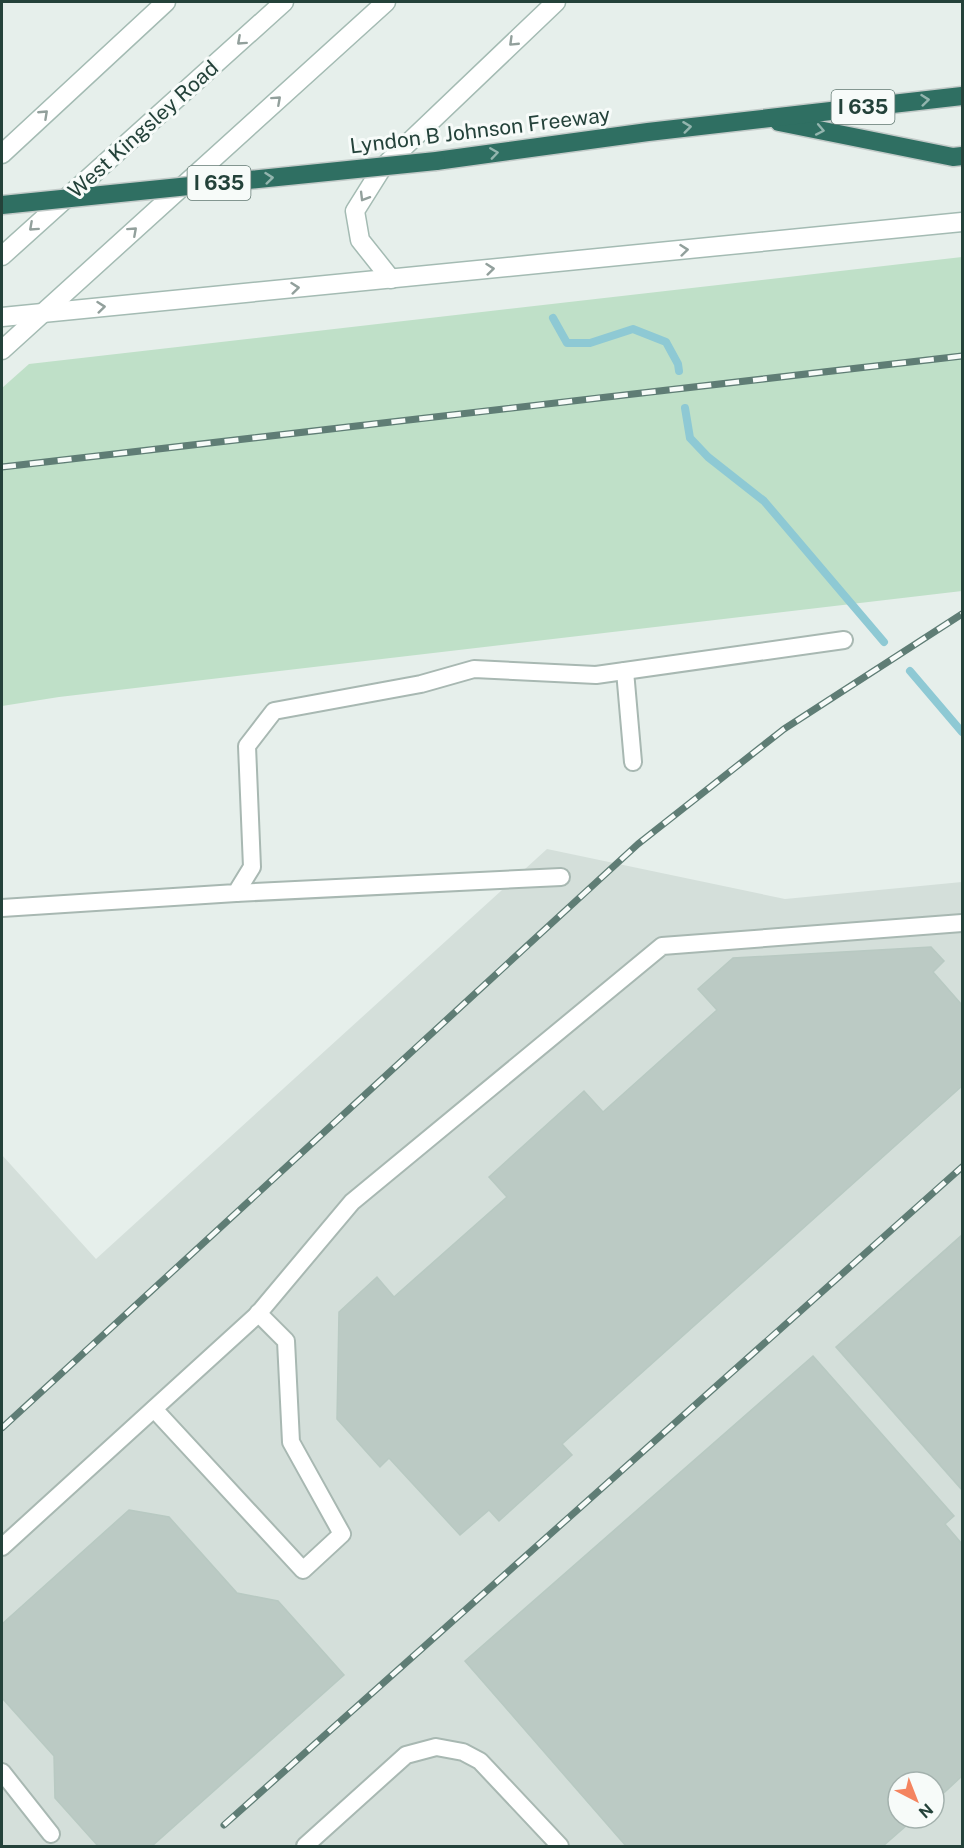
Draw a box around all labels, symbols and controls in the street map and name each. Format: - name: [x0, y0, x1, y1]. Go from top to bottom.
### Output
- one-way arrow: [237, 34, 248, 45]
- one-way arrow: [510, 35, 520, 46]
- street label: West Kingsley Road: [63, 55, 223, 203]
- road number: I 635: [832, 90, 894, 124]
- one-way arrow: [920, 94, 930, 107]
- one-way arrow: [271, 96, 281, 107]
- street label: Lyndon B Johnson Freeway: [348, 102, 612, 158]
- one-way arrow: [37, 111, 48, 122]
- one-way arrow: [683, 122, 692, 134]
- one-way arrow: [815, 123, 825, 136]
- one-way arrow: [489, 147, 499, 159]
- road number: I 635: [188, 166, 250, 200]
- one-way arrow: [264, 172, 273, 185]
- one-way arrow: [360, 191, 371, 201]
- one-way arrow: [29, 220, 40, 231]
- one-way arrow: [126, 227, 137, 238]
- one-way arrow: [679, 244, 688, 257]
- one-way arrow: [485, 263, 494, 276]
- one-way arrow: [291, 282, 300, 295]
- one-way arrow: [97, 301, 106, 314]
- north arrow: [886, 1770, 946, 1830]
- text: N: [915, 1800, 937, 1822]

